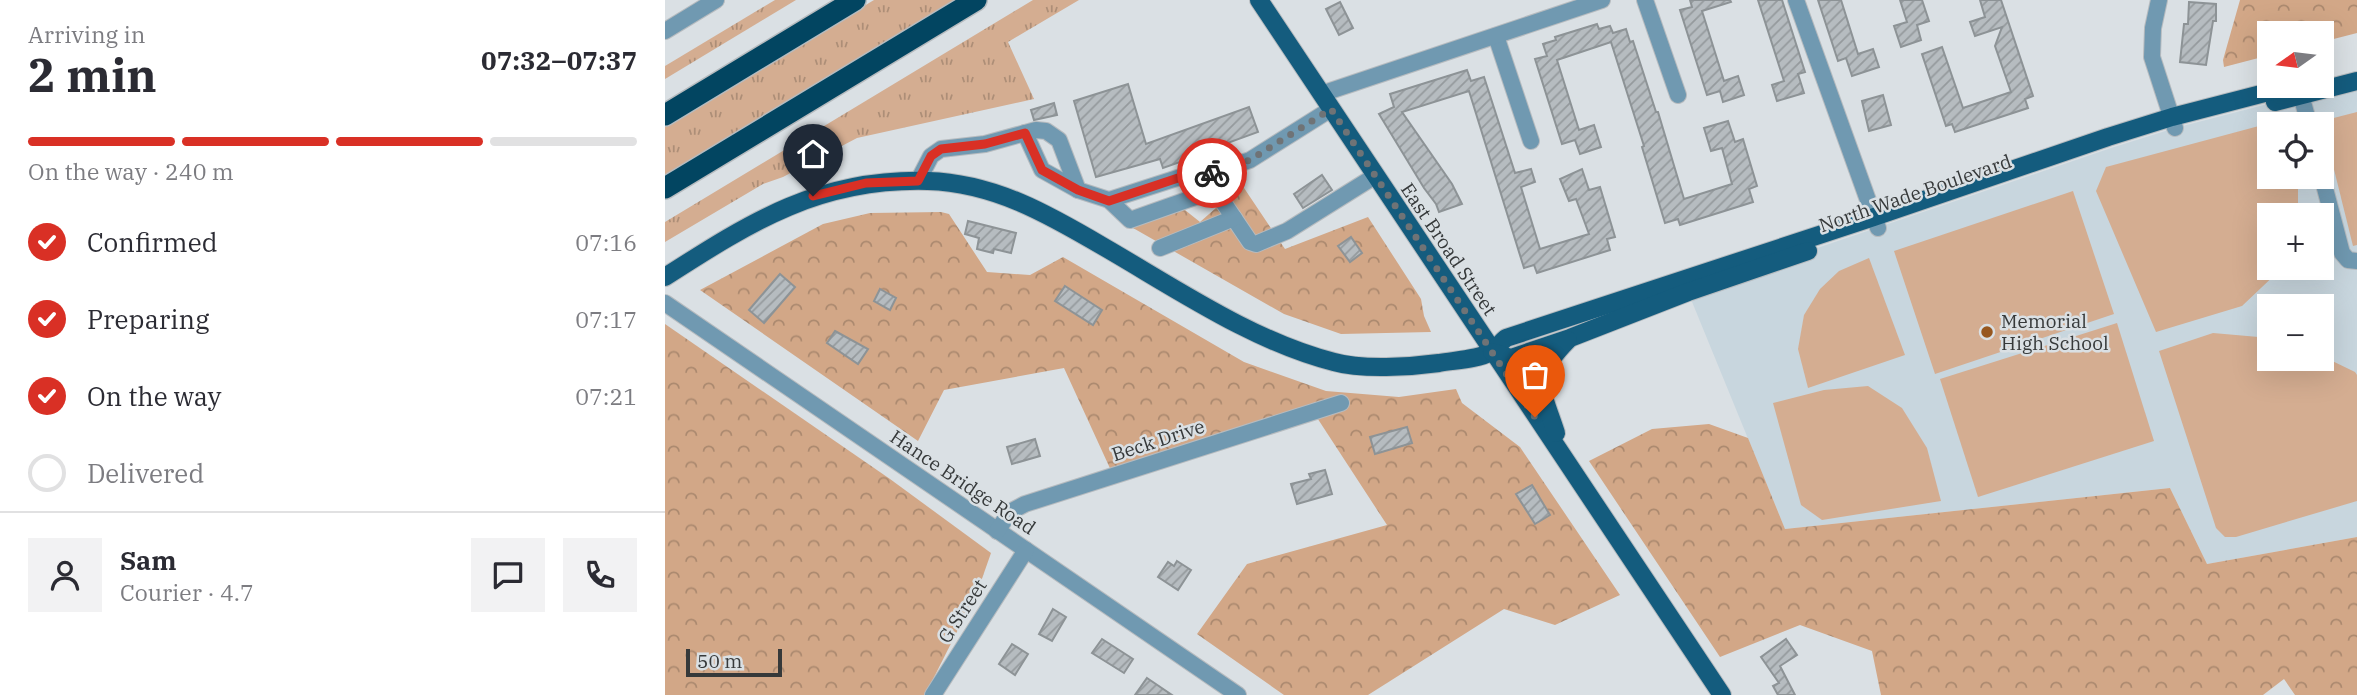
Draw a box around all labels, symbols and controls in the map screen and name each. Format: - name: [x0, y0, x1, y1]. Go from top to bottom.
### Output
- text: Arriving in: [28, 19, 145, 49]
- north arrow: [2257, 21, 2335, 98]
- map controls: [2257, 21, 2334, 371]
- text: 07:32–07:37: [481, 43, 637, 77]
- text: 2 min: [28, 45, 157, 105]
- button: locate: [2257, 112, 2334, 189]
- pin: [783, 124, 843, 196]
- icon: home: [794, 135, 832, 173]
- courier: [1177, 138, 1247, 208]
- street label: North Wade Boulevard: [1816, 149, 2014, 237]
- icon: bike: [1193, 154, 1231, 192]
- text: On the way · 240 m: [28, 156, 234, 186]
- street label: East Broad Street: [1396, 178, 1502, 320]
- button: +: [2257, 203, 2334, 280]
- icon: check: [28, 223, 66, 261]
- text: Confirmed: [87, 225, 218, 259]
- text: 07:16: [575, 227, 637, 257]
- button: −: [2257, 294, 2334, 371]
- icon: check: [28, 300, 66, 338]
- text: Preparing: [87, 302, 209, 336]
- text: 07:17: [575, 304, 637, 334]
- place label: Memorial High School: [2001, 309, 2109, 355]
- marker: Memorial High School: [1979, 324, 1995, 340]
- pin: [1505, 345, 1565, 417]
- icon: bag: [1516, 356, 1554, 394]
- icon: check: [28, 377, 66, 415]
- text: On the way: [87, 379, 221, 413]
- text: 07:21: [575, 381, 637, 411]
- street label: Beck Drive: [1109, 414, 1207, 466]
- street label: Hance Bridge Road: [886, 424, 1040, 540]
- text: Delivered: [87, 456, 204, 490]
- button: person: [28, 538, 102, 612]
- button: chat: [471, 538, 545, 612]
- button: phone: [563, 538, 637, 612]
- text: Sam: [120, 543, 176, 577]
- street label: G Street: [932, 574, 992, 648]
- text: Courier · 4.7: [120, 577, 254, 607]
- scale bar: [686, 646, 782, 678]
- text: 50 m: [697, 649, 742, 673]

